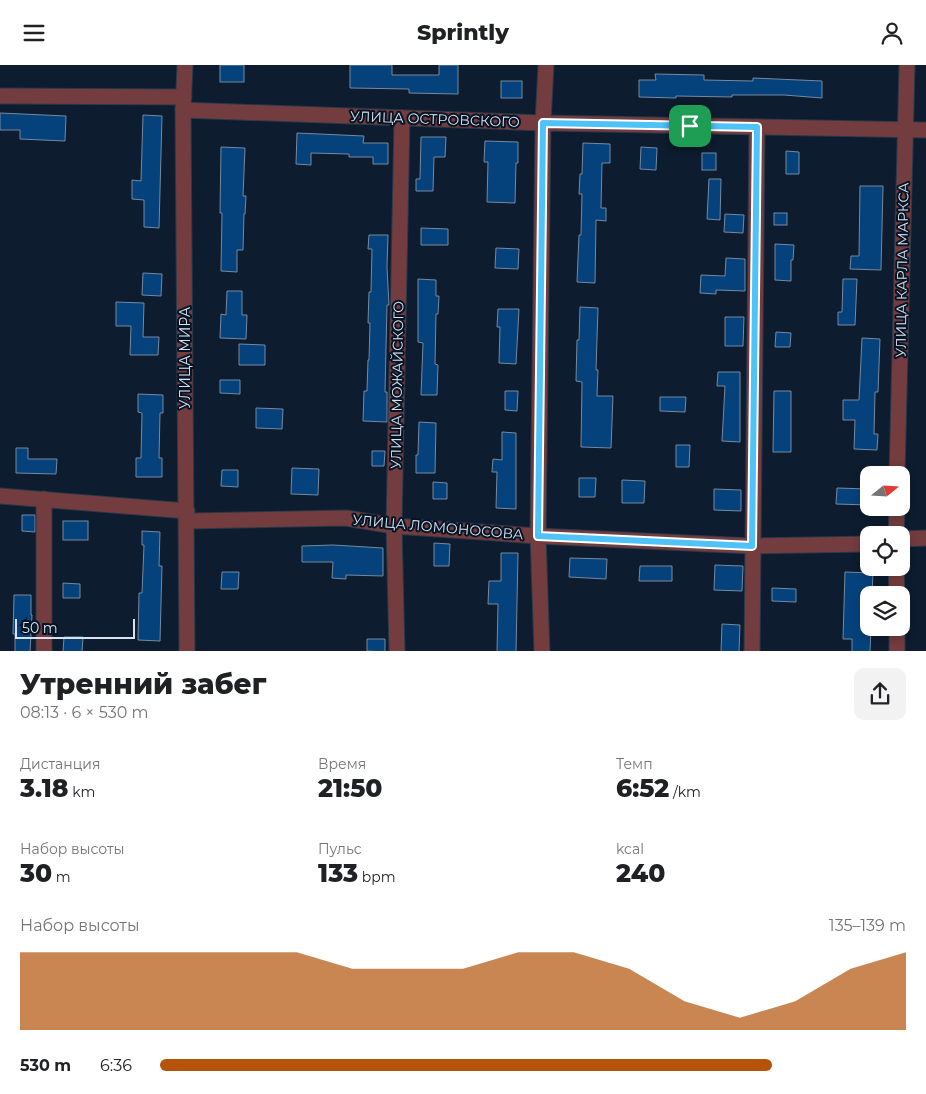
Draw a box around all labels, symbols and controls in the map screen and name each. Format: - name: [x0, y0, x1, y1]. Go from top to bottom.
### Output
- icon: menu: [20, 19, 48, 47]
- text: Sprintly: [417, 19, 509, 46]
- icon: person: [878, 19, 906, 47]
- pin: [669, 105, 711, 147]
- street label: УЛИЦА ОСТРОВСКОГО: [350, 107, 520, 131]
- icon: arrive: [676, 112, 704, 140]
- street label: УЛИЦА КАРЛА МАРКСА: [891, 182, 913, 358]
- street label: УЛИЦА МОЖАЙСКОГО: [387, 301, 407, 469]
- street label: УЛИЦА МИРА: [176, 306, 194, 409]
- north arrow: [860, 466, 910, 516]
- map controls: [860, 466, 910, 636]
- street label: УЛИЦА ЛОМОНОСОВА: [352, 511, 525, 543]
- button: locate: [860, 526, 910, 576]
- button: layers: [860, 586, 910, 636]
- scale bar: [15, 617, 135, 640]
- text: 50 m: [22, 619, 58, 637]
- text: Утренний забег: [20, 667, 266, 701]
- button: share: [854, 668, 906, 720]
- text: 08:13 · 6 × 530 m: [20, 703, 149, 722]
- text: Дистанция: [20, 755, 100, 773]
- text: Время: [318, 755, 366, 773]
- text: Темп: [616, 755, 653, 773]
- text: 3.18: [20, 773, 69, 803]
- text: 21:50: [318, 773, 382, 803]
- text: 6:52: [616, 773, 669, 803]
- text: km: [69, 783, 95, 801]
- text: /km: [669, 783, 701, 801]
- text: Набор высоты: [20, 840, 125, 858]
- text: Пульс: [318, 840, 362, 858]
- text: kcal: [616, 840, 644, 858]
- text: 30: [20, 858, 52, 888]
- text: 133: [318, 858, 358, 888]
- text: 240: [616, 858, 665, 888]
- text: m: [52, 868, 71, 886]
- text: bpm: [358, 868, 396, 886]
- text: Набор высоты: [20, 916, 140, 935]
- text: 135–139 m: [829, 916, 906, 935]
- text: 530 m: [20, 1056, 71, 1075]
- text: 6:36: [100, 1056, 132, 1075]

